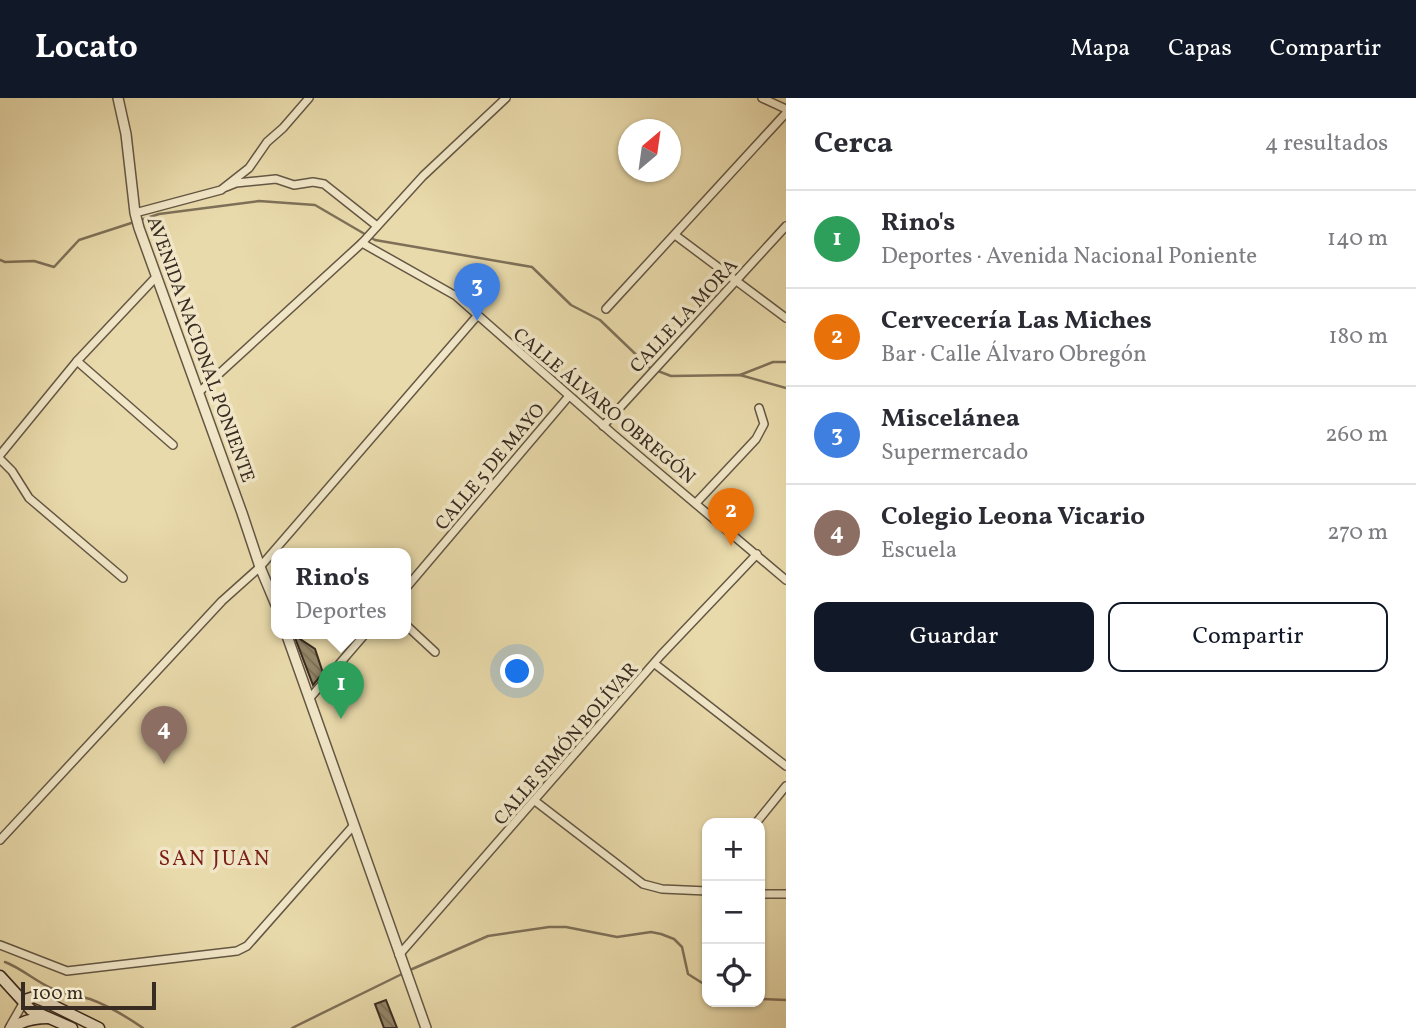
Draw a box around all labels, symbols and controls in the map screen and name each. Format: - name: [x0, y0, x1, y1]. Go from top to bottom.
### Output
- text: Locato: [35, 26, 138, 72]
- text: Mapa: [1070, 32, 1130, 66]
- text: Capas: [1168, 32, 1232, 66]
- text: Compartir: [1270, 32, 1381, 66]
- north arrow: [618, 119, 681, 182]
- text: Cerca: [814, 123, 893, 165]
- text: 4 resultados: [1265, 128, 1388, 160]
- text: Rino's: [881, 205, 955, 241]
- street label: AVENIDA NACIONAL PONIENTE: [140, 213, 260, 486]
- text: 1: [832, 223, 842, 255]
- text: 140 m: [1327, 223, 1388, 255]
- text: Deportes · Avenida Nacional Poniente: [881, 241, 1257, 273]
- street label: CALLE LA MORA: [625, 253, 744, 379]
- pin: 3: [454, 263, 500, 321]
- text: Cervecería Las Miches: [881, 303, 1152, 339]
- text: 2: [831, 321, 843, 353]
- text: 180 m: [1329, 321, 1388, 353]
- street label: CALLE ÁLVARO OBREGÓN: [507, 322, 700, 491]
- text: Bar · Calle Álvaro Obregón: [881, 339, 1147, 371]
- street label: CALLE 5 DE MAYO: [430, 398, 552, 536]
- text: Miscelánea: [881, 401, 1020, 437]
- text: 3: [831, 419, 843, 451]
- text: 260 m: [1325, 419, 1388, 451]
- text: Supermercado: [881, 437, 1028, 469]
- pin: 2: [708, 488, 754, 546]
- text: Colegio Leona Vicario: [881, 499, 1145, 535]
- text: 4: [830, 517, 844, 549]
- text: 270 m: [1327, 517, 1388, 549]
- text: Escuela: [881, 535, 957, 567]
- popup: [271, 548, 411, 639]
- text: Rino's: [295, 560, 370, 596]
- text: Deportes: [295, 596, 387, 628]
- button: Guardar: [814, 602, 1094, 672]
- button: Compartir: [1108, 602, 1388, 672]
- your location: [500, 654, 534, 688]
- street label: CALLE SIMÓN BOLÍVAR: [488, 657, 645, 832]
- pin: 1: [318, 661, 364, 719]
- pin: 4: [141, 706, 187, 764]
- map controls: [702, 818, 765, 1007]
- button: +: [702, 818, 765, 881]
- district label: SAN JUAN: [159, 845, 271, 874]
- button: −: [702, 881, 765, 944]
- button: locate: [702, 944, 765, 1007]
- scale bar: [21, 979, 156, 1011]
- text: 100 m: [32, 981, 83, 1007]

